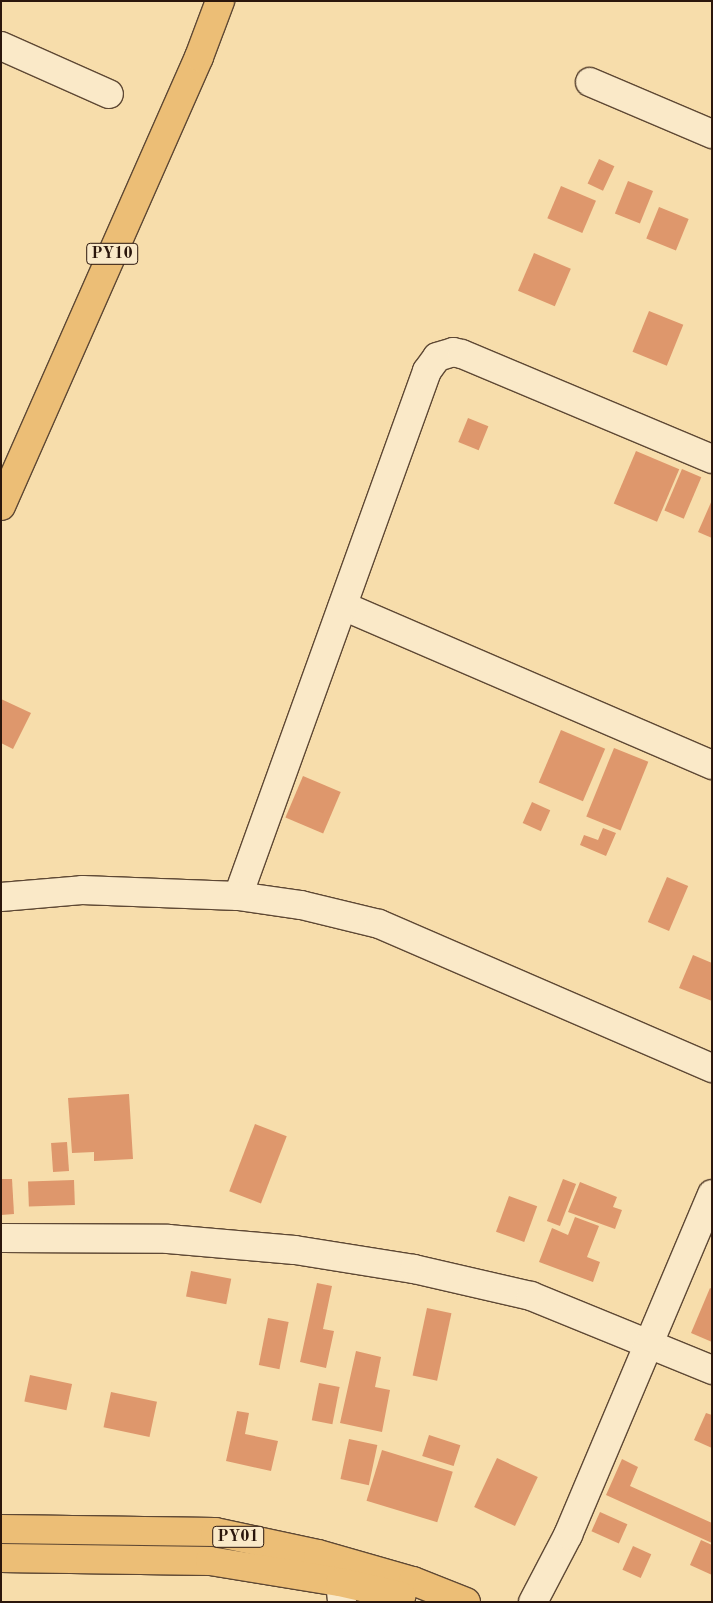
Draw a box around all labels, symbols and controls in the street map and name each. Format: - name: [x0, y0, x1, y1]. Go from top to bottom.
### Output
- road number: PY10: [86, 240, 138, 268]
- road number: PY01: [212, 1524, 264, 1550]

